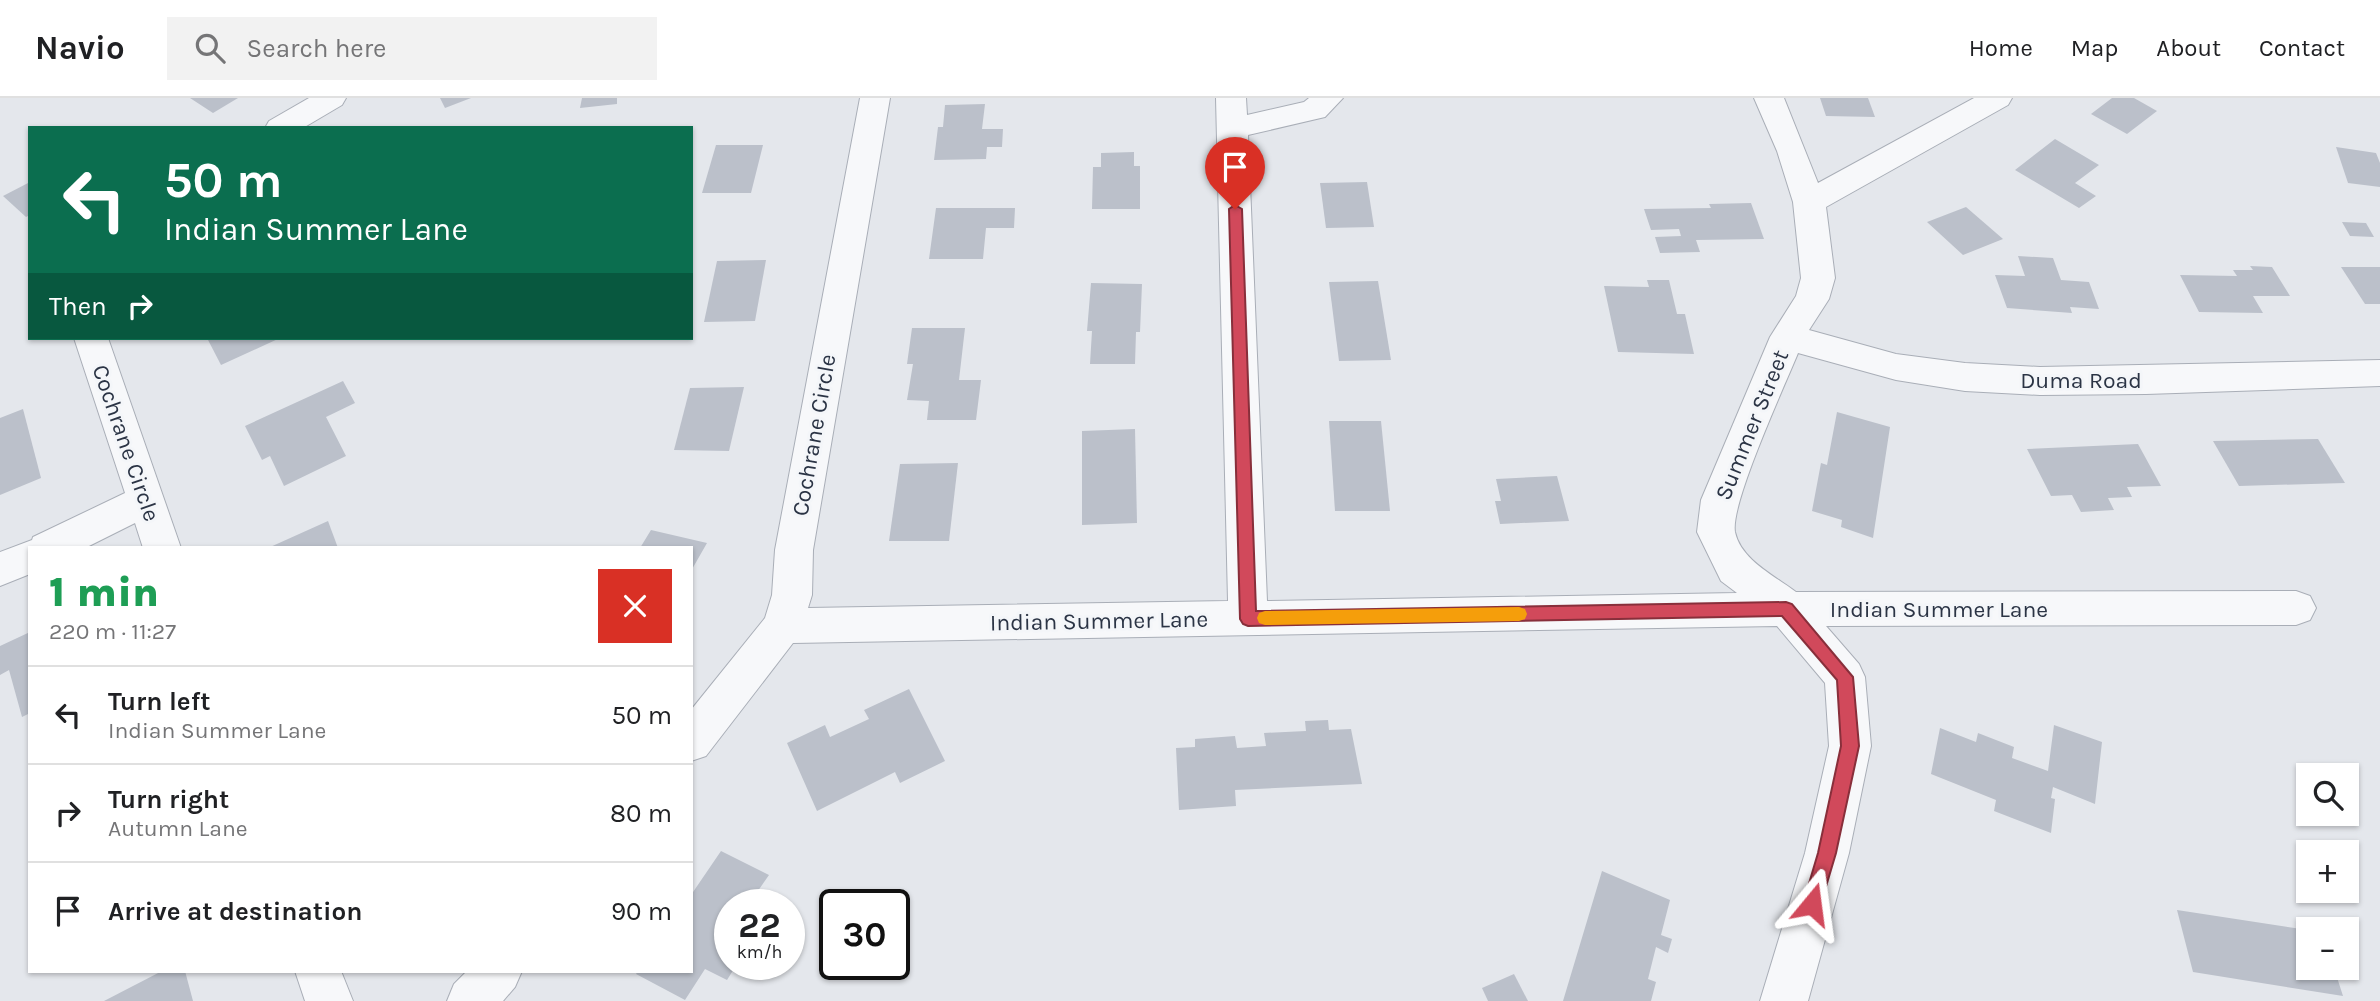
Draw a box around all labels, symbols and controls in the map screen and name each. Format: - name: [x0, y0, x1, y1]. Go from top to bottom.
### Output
- search box: [167, 17, 657, 80]
- text: Navio: [35, 29, 125, 67]
- icon: search: [191, 29, 229, 67]
- text: Search here: [247, 33, 386, 64]
- text: Home: [1969, 34, 2033, 62]
- text: Map: [2071, 34, 2118, 62]
- text: About: [2156, 34, 2221, 62]
- text: Contact: [2259, 34, 2345, 62]
- pin: [1205, 137, 1265, 209]
- icon: arrive: [1216, 148, 1254, 186]
- text: 50 m: [164, 152, 282, 209]
- icon: left: [49, 154, 140, 245]
- text: Indian Summer Lane: [164, 211, 468, 248]
- icon: right: [121, 287, 159, 325]
- text: Then: [49, 291, 107, 322]
- street label: Summer Street: [1710, 346, 1795, 504]
- street label: Cochrane Circle: [786, 352, 842, 518]
- street label: Cochrane Circle: [87, 361, 165, 525]
- street label: Duma Road: [2020, 367, 2142, 394]
- text: 1 min: [49, 567, 159, 617]
- button: close: [598, 569, 672, 643]
- street label: Indian Summer Lane: [1830, 596, 2048, 623]
- street label: Indian Summer Lane: [990, 606, 1208, 636]
- text: 220 m · 11:27: [49, 618, 176, 645]
- text: Turn left: [108, 686, 210, 717]
- icon: left: [49, 696, 87, 734]
- text: 50 m: [611, 700, 672, 731]
- text: Indian Summer Lane: [108, 717, 326, 744]
- map controls: [2296, 763, 2359, 980]
- button: search: [2296, 763, 2359, 826]
- text: Turn right: [108, 784, 229, 815]
- icon: right: [49, 794, 87, 832]
- text: 80 m: [610, 798, 672, 829]
- text: Autumn Lane: [108, 815, 248, 842]
- button: +: [2296, 840, 2359, 903]
- position arrow: [1775, 867, 1849, 941]
- speed limit sign: 30: [819, 889, 910, 980]
- icon: arrive: [49, 892, 87, 930]
- text: Arrive at destination: [108, 896, 362, 927]
- text: 90 m: [611, 896, 672, 927]
- text: 22: [738, 905, 781, 946]
- button: −: [2296, 917, 2359, 980]
- text: km/h: [737, 941, 782, 963]

